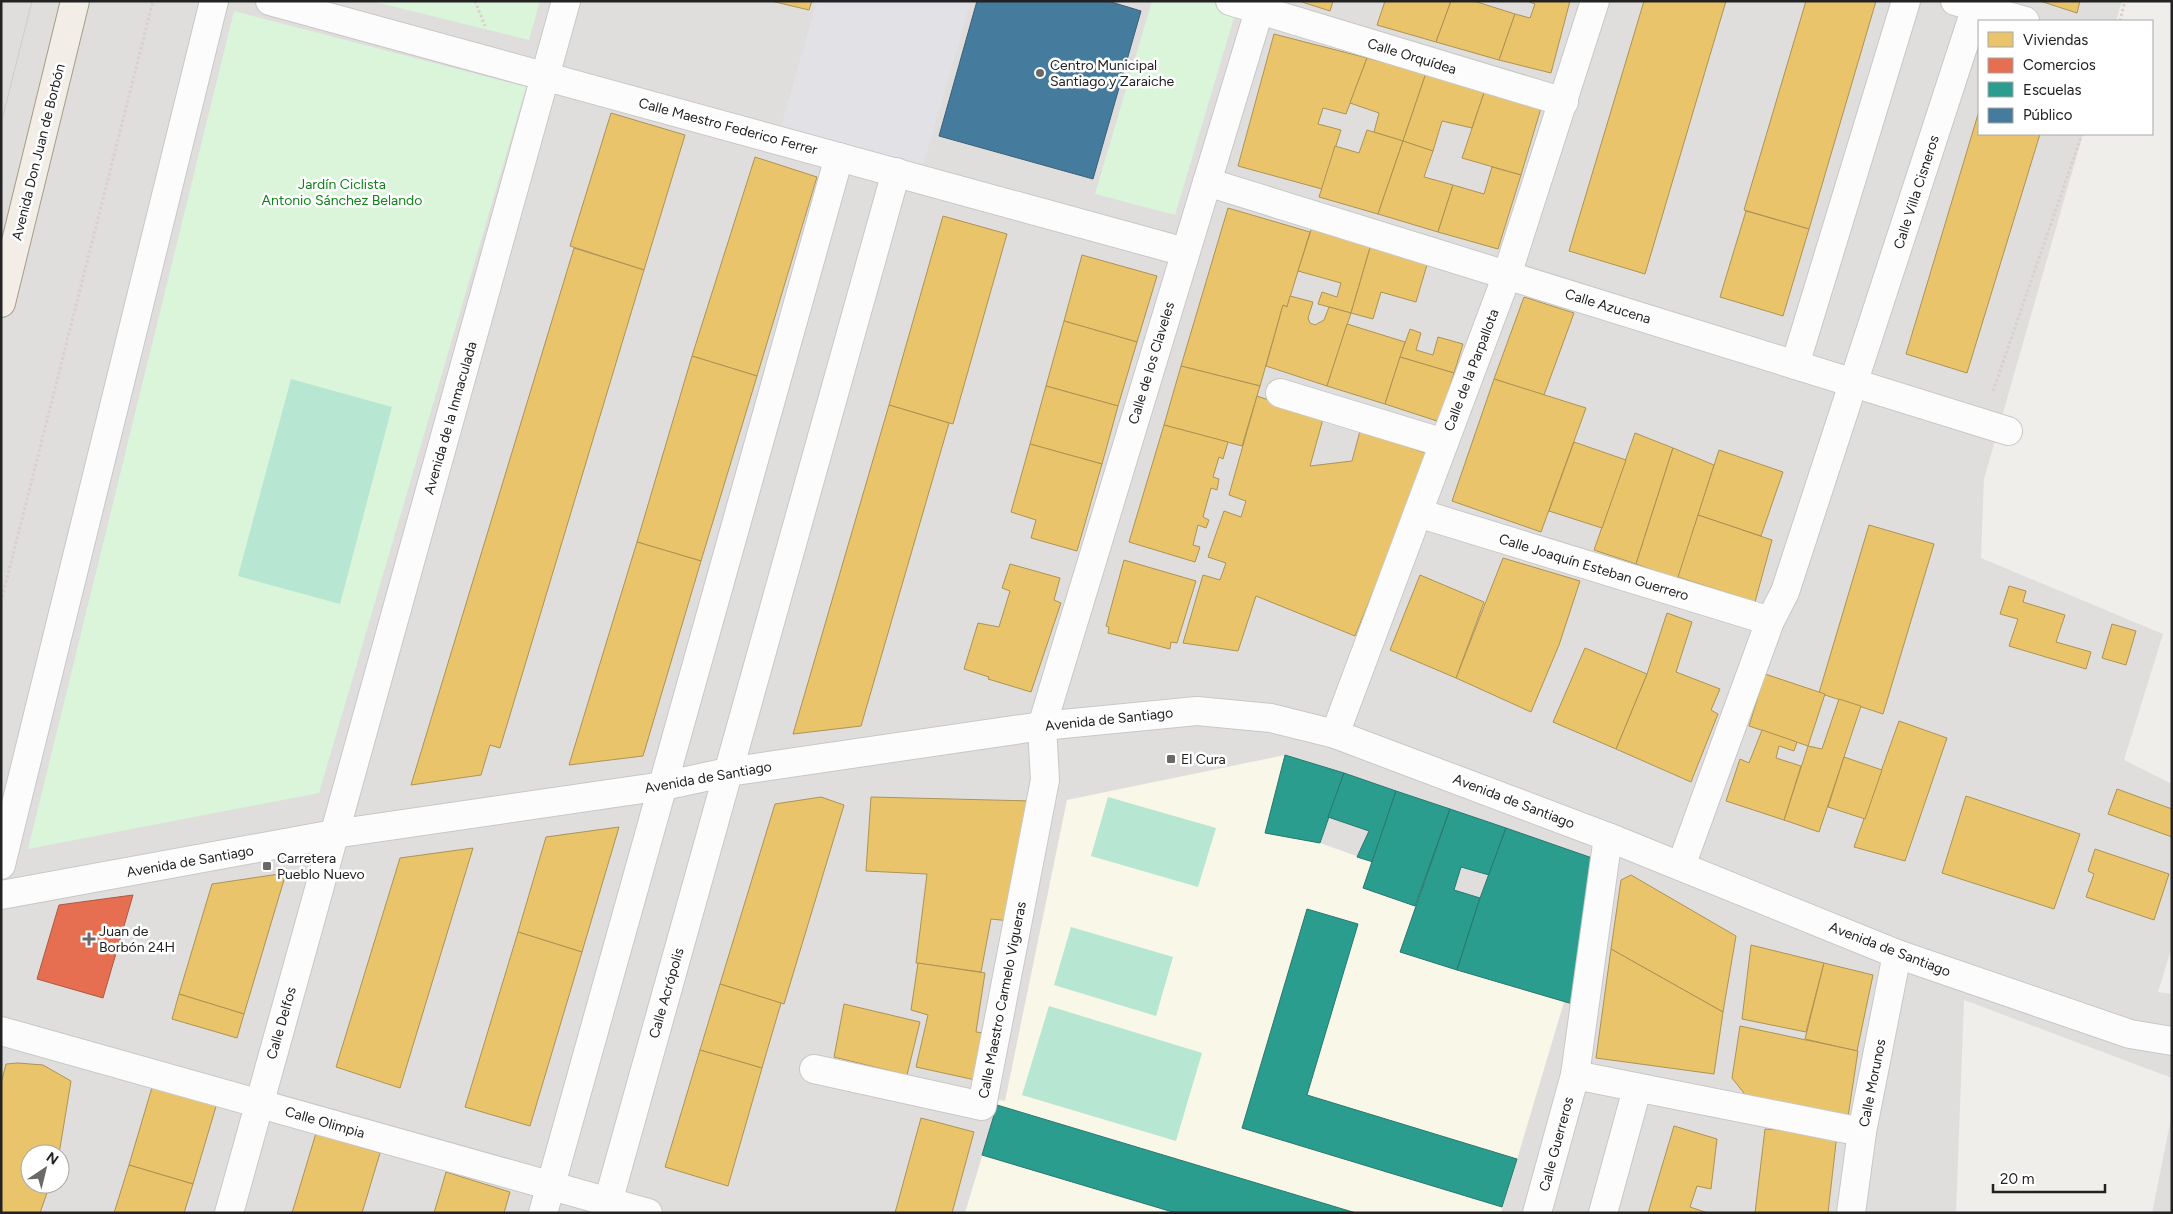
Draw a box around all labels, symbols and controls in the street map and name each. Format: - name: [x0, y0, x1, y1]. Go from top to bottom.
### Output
- legend: [1978, 20, 2153, 135]
- text: Viviendas: [2023, 31, 2088, 49]
- street label: Calle Orquídea: [1365, 35, 1458, 78]
- text: Comercios: [2023, 56, 2096, 74]
- place label: Centro Municipal Santiago y Zaraiche: [1050, 57, 1174, 90]
- street label: Avenida Don Juan de Borbón: [8, 62, 69, 242]
- marker: Centro Municipal Santiago y Zaraiche: [1034, 67, 1046, 79]
- text: Escuelas: [2023, 81, 2082, 99]
- street label: Calle Maestro Federico Ferrer: [637, 94, 819, 159]
- text: Público: [2023, 106, 2073, 124]
- street label: Calle Villa Cisneros: [1890, 133, 1943, 251]
- park label: Jardín Ciclista Antonio Sánchez Belando: [262, 176, 422, 209]
- street label: Calle Azucena: [1563, 285, 1653, 328]
- street label: Calle de los Claveles: [1125, 300, 1178, 426]
- street label: Calle de la Parpallota: [1440, 307, 1503, 434]
- street label: Avenida de la Inmaculada: [420, 340, 480, 497]
- street label: Calle Joaquín Esteban Guerrero: [1497, 530, 1691, 605]
- street label: Avenida de Santiago: [1044, 704, 1174, 735]
- place label: El Cura: [1181, 751, 1226, 768]
- marker: El Cura: [1165, 753, 1177, 765]
- street label: Avenida de Santiago: [643, 758, 773, 797]
- street label: Avenida de Santiago: [1451, 770, 1577, 832]
- street label: Avenida de Santiago: [125, 842, 255, 881]
- place label: Carretera Pueblo Nuevo: [277, 850, 365, 883]
- marker: Carretera Pueblo Nuevo: [261, 860, 273, 872]
- street label: Calle Maestro Carmelo Vigueras: [975, 900, 1030, 1100]
- street label: Avenida de Santiago: [1827, 918, 1953, 980]
- place label: Juan de Borbón 24H: [99, 923, 175, 956]
- marker: Juan de Borbón 24H: [83, 933, 95, 945]
- street label: Calle Acrópolis: [645, 946, 688, 1040]
- street label: Calle Delfos: [263, 985, 300, 1061]
- street label: Calle Morunos: [1856, 1038, 1889, 1129]
- street label: Calle Guerreros: [1536, 1095, 1577, 1193]
- street label: Calle Olimpia: [283, 1103, 367, 1142]
- north arrow: [20, 1144, 70, 1194]
- text: N: [43, 1149, 61, 1169]
- scale bar: [1993, 1162, 2106, 1194]
- text: 20 m: [2000, 1170, 2034, 1188]

